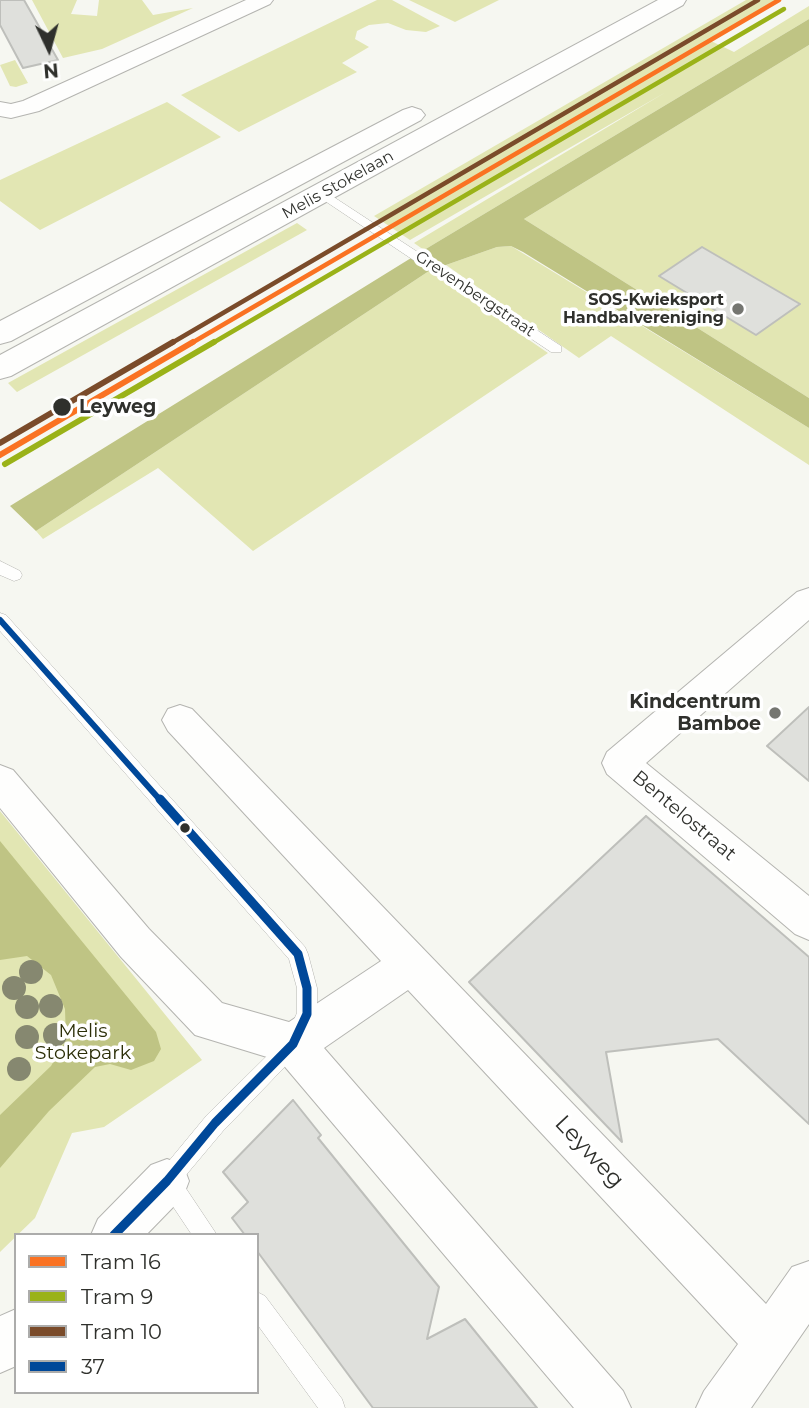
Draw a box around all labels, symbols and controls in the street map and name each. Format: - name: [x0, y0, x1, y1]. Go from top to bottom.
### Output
- north arrow: [14, 14, 84, 84]
- text: N: [42, 58, 60, 83]
- street label: Melis Stokelaan: [279, 146, 397, 224]
- street label: Grevenbergstraat: [412, 247, 538, 341]
- place label: SOS-Kwieksport Handbalvereniging: [563, 290, 724, 328]
- marker: SOS-Kwieksport Handbalvereniging: [730, 301, 746, 317]
- marker: Leyweg: [51, 396, 73, 418]
- place label: Leyweg: [79, 396, 156, 418]
- place label: Kindcentrum Bamboe: [629, 691, 761, 735]
- marker: Kindcentrum Bamboe: [767, 705, 783, 721]
- street label: Bentelostraat: [627, 766, 741, 866]
- unlabelled marker: [178, 821, 192, 835]
- park label: Melis Stokepark: [35, 1020, 131, 1064]
- street label: Leyweg: [549, 1110, 629, 1194]
- legend: [14, 1233, 259, 1394]
- text: Tram 16: [81, 1249, 161, 1274]
- text: Tram 9: [81, 1284, 153, 1309]
- text: Tram 10: [81, 1319, 162, 1344]
- text: 37: [81, 1354, 105, 1379]

